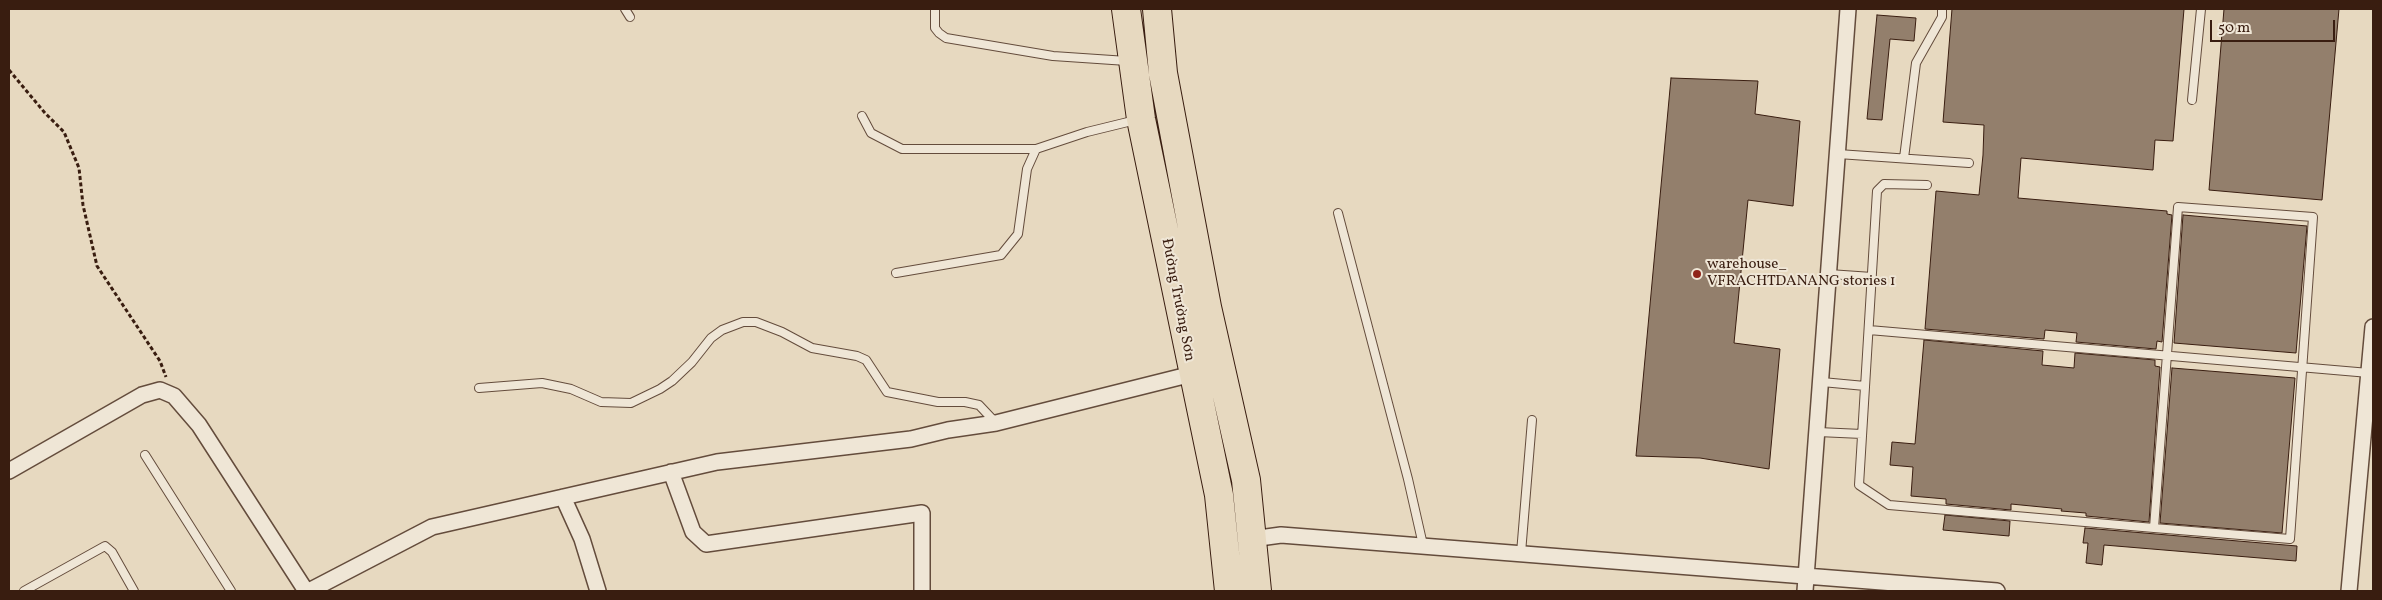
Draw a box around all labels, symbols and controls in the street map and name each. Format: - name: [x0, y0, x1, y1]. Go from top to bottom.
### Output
- scale bar: [2212, 10, 2337, 42]
- text: 50 m: [2218, 18, 2250, 39]
- street label: Đường Trường Sơn: [1156, 237, 1198, 363]
- place label: warehouse_ VFRACHTDANANG stories 1: [1707, 256, 1896, 291]
- marker: warehouse_ VFRACHTDANANG stories 1: [1691, 268, 1703, 280]

